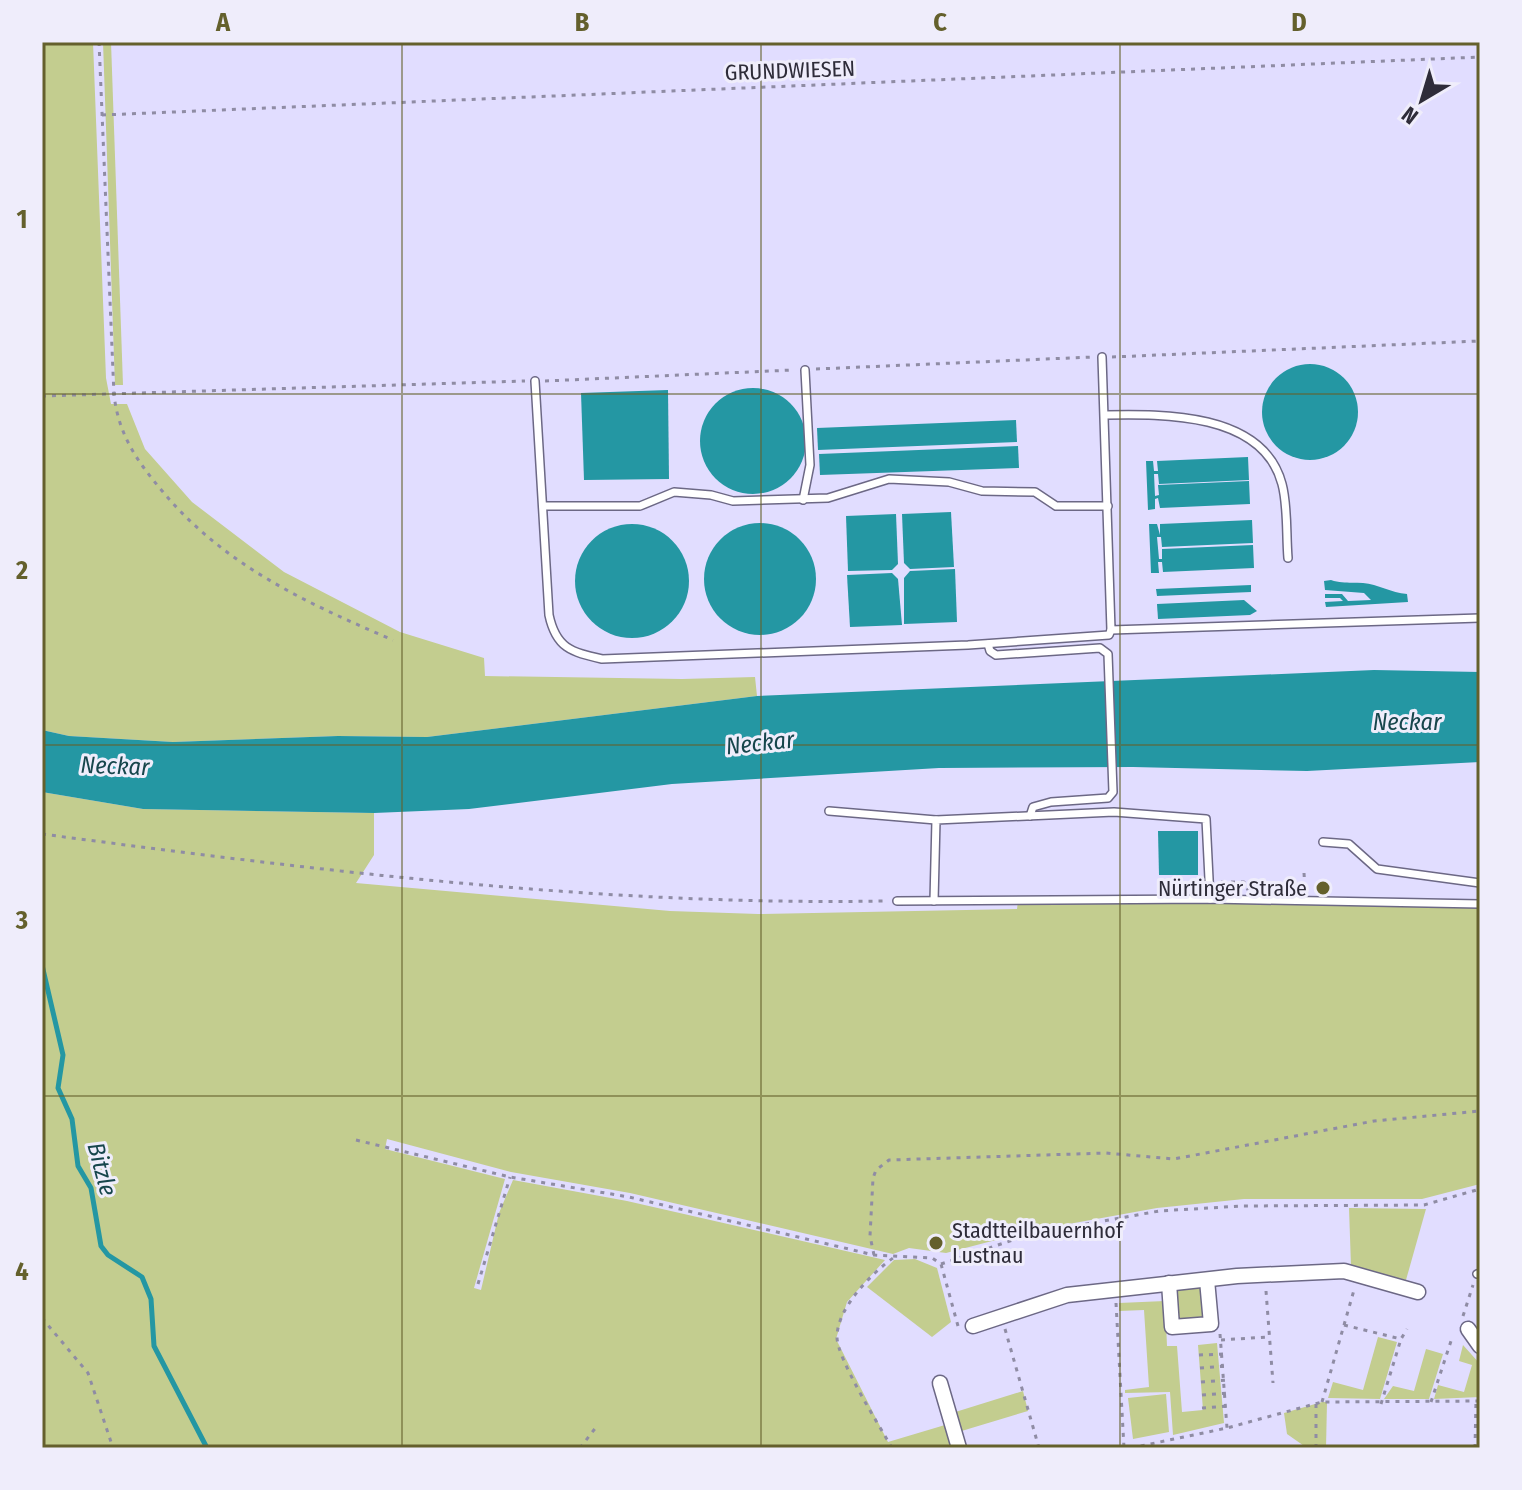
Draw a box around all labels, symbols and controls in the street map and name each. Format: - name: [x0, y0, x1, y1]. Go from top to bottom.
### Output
- text: A: [215, 7, 231, 38]
- text: B: [575, 7, 590, 38]
- text: C: [933, 7, 947, 38]
- text: D: [1291, 7, 1307, 38]
- street label: GRUNDWIESEN: [724, 55, 856, 86]
- north arrow: [1382, 60, 1462, 140]
- text: N: [1396, 101, 1424, 130]
- text: 1: [17, 204, 28, 235]
- text: 2: [15, 555, 28, 586]
- water label: Neckar: [1373, 708, 1442, 736]
- water label: Neckar: [724, 725, 796, 761]
- water label: Neckar: [80, 751, 151, 781]
- place label: Nürtinger Straße: [1158, 875, 1307, 902]
- marker: Nürtinger Straße: [1314, 879, 1332, 897]
- text: 3: [15, 905, 28, 936]
- water label: Bitzle: [81, 1139, 123, 1199]
- place label: Stadtteilbauernhof Lustnau: [952, 1217, 1124, 1269]
- marker: Stadtteilbauernhof Lustnau: [927, 1234, 945, 1252]
- text: 4: [15, 1256, 29, 1287]

